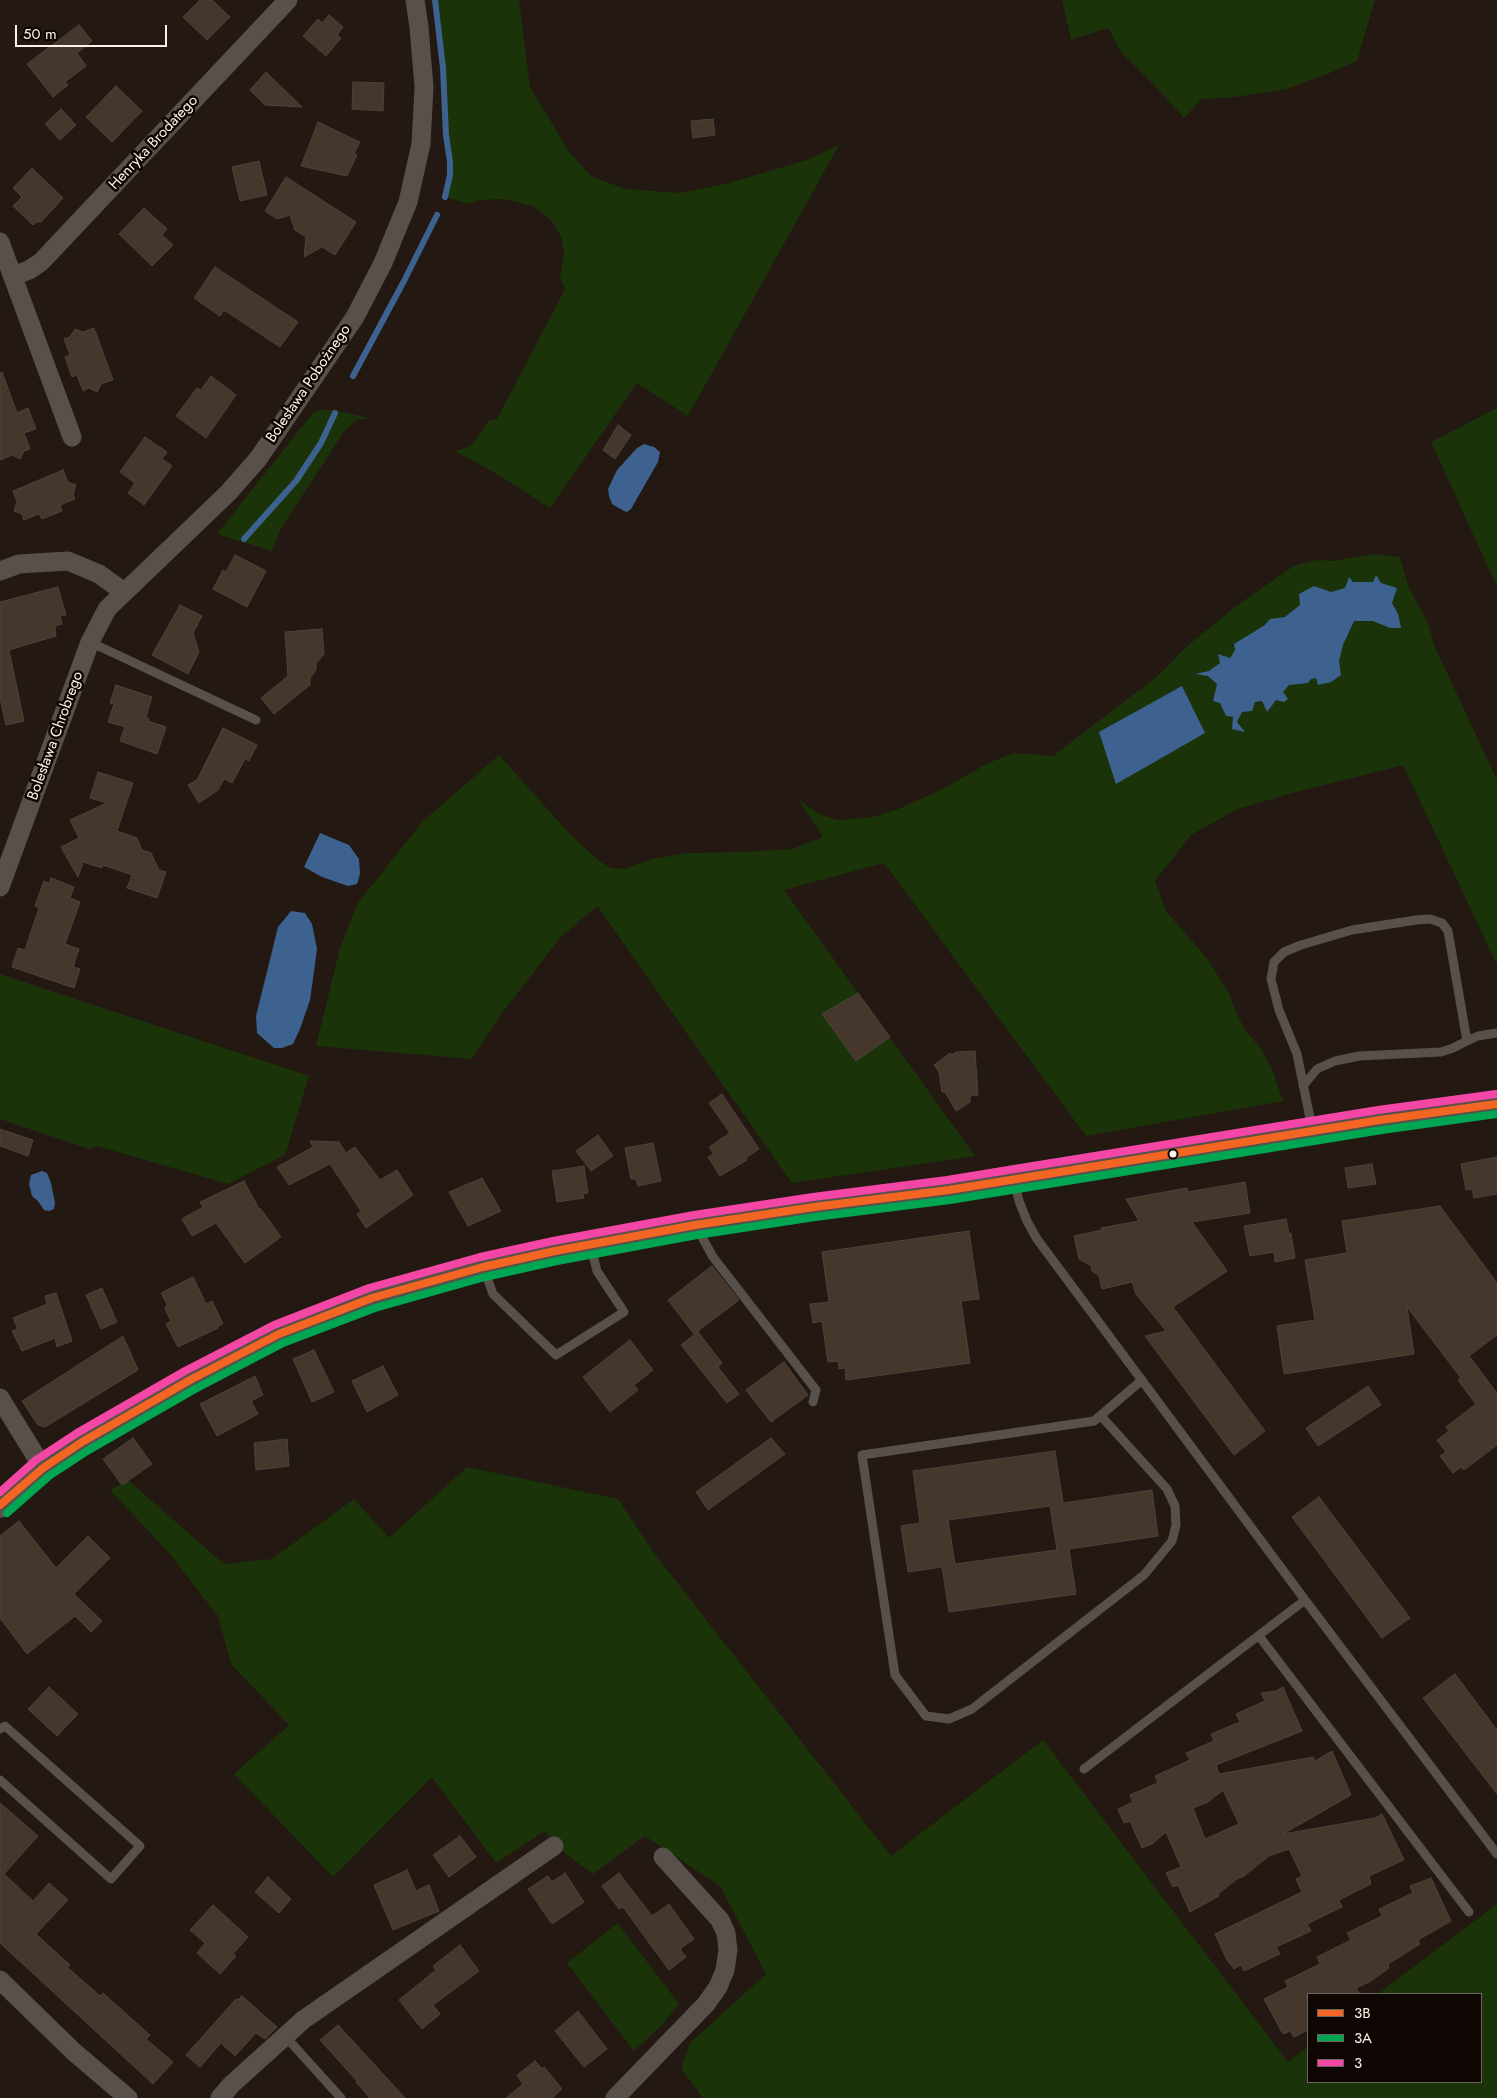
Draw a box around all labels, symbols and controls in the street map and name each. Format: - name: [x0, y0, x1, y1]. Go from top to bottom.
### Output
- scale bar: [18, 15, 170, 47]
- text: 50 m: [23, 23, 57, 45]
- street label: Henryka Brodatego: [106, 92, 202, 194]
- street label: Bolesława Pobożnego: [263, 322, 355, 446]
- street label: Bolesława Chrobrego: [24, 669, 88, 803]
- unlabelled marker: [1168, 1149, 1178, 1159]
- legend: [1307, 1993, 1482, 2083]
- text: 3B: [1354, 2002, 1371, 2024]
- text: 3A: [1354, 2027, 1372, 2049]
- text: 3: [1354, 2052, 1362, 2074]

